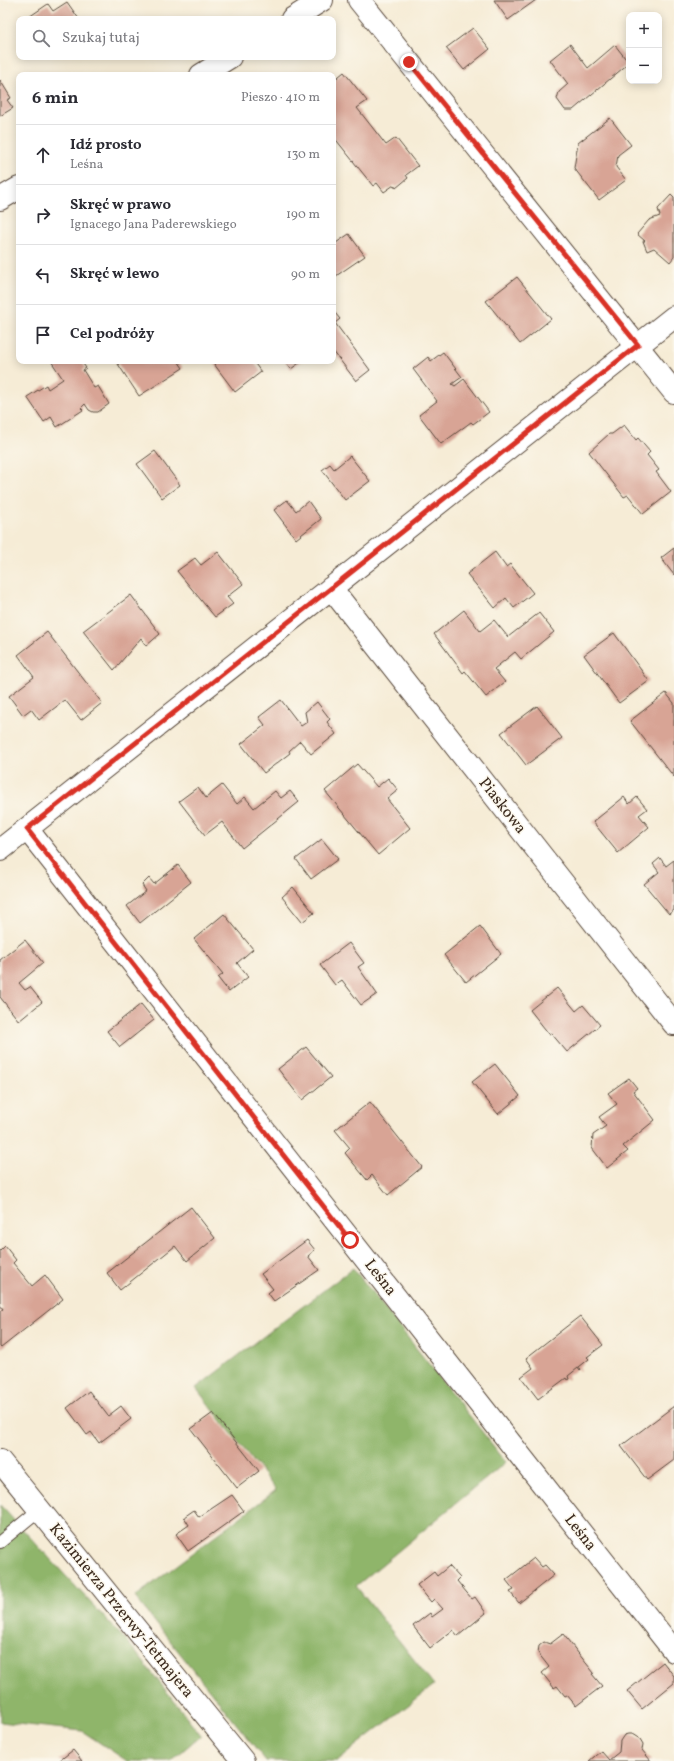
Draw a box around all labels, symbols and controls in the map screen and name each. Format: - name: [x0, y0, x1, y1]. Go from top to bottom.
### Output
- map controls: [626, 12, 662, 84]
- button: +: [626, 12, 662, 48]
- search box: [16, 16, 336, 60]
- icon: search: [30, 27, 52, 49]
- text: Szukaj tutaj: [62, 28, 140, 49]
- button: −: [626, 48, 662, 84]
- route end: [400, 53, 418, 71]
- text: 6 min: [32, 87, 78, 110]
- text: Pieszo · 410 m: [241, 89, 320, 107]
- text: Idź prosto: [70, 135, 142, 156]
- icon: ahead: [32, 144, 54, 166]
- text: 130 m: [287, 146, 320, 164]
- text: Leśna: [70, 156, 103, 174]
- text: Skręć w prawo: [70, 195, 171, 216]
- icon: right: [32, 204, 54, 226]
- text: 190 m: [286, 206, 320, 224]
- text: Ignacego Jana Paderewskiego: [70, 216, 237, 234]
- icon: left: [32, 264, 54, 286]
- text: Skręć w lewo: [70, 264, 159, 285]
- text: 90 m: [291, 266, 320, 284]
- icon: arrive: [32, 324, 54, 346]
- text: Cel podróży: [70, 324, 154, 345]
- street label: Piaskowa: [473, 773, 531, 839]
- route start: [341, 1231, 359, 1249]
- street label: Leśna: [359, 1255, 401, 1301]
- street label: Leśna: [559, 1510, 601, 1556]
- street label: Kazimierza Przerwy-Tetmajera: [44, 1519, 198, 1703]

